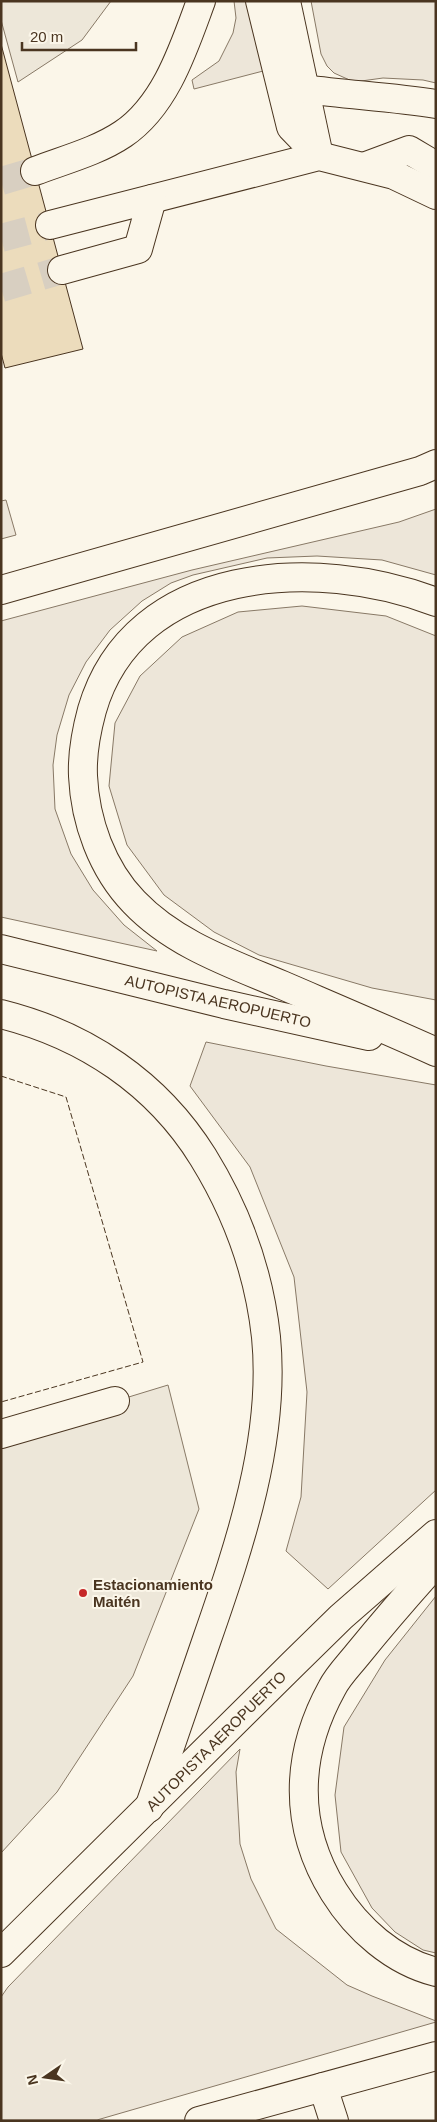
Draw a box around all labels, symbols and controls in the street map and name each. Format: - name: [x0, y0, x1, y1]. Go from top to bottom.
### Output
- scale bar: [22, 20, 136, 52]
- text: 20 m: [30, 28, 63, 45]
- street label: AUTOPISTA AEROPUERTO: [123, 971, 313, 1031]
- place label: Estacionamiento Maitén: [93, 1576, 213, 1610]
- marker: Estacionamiento Maitén: [77, 1587, 89, 1599]
- street label: AUTOPISTA AEROPUERTO: [143, 1668, 289, 1814]
- north arrow: [20, 2052, 70, 2102]
- text: N: [23, 2073, 41, 2087]

